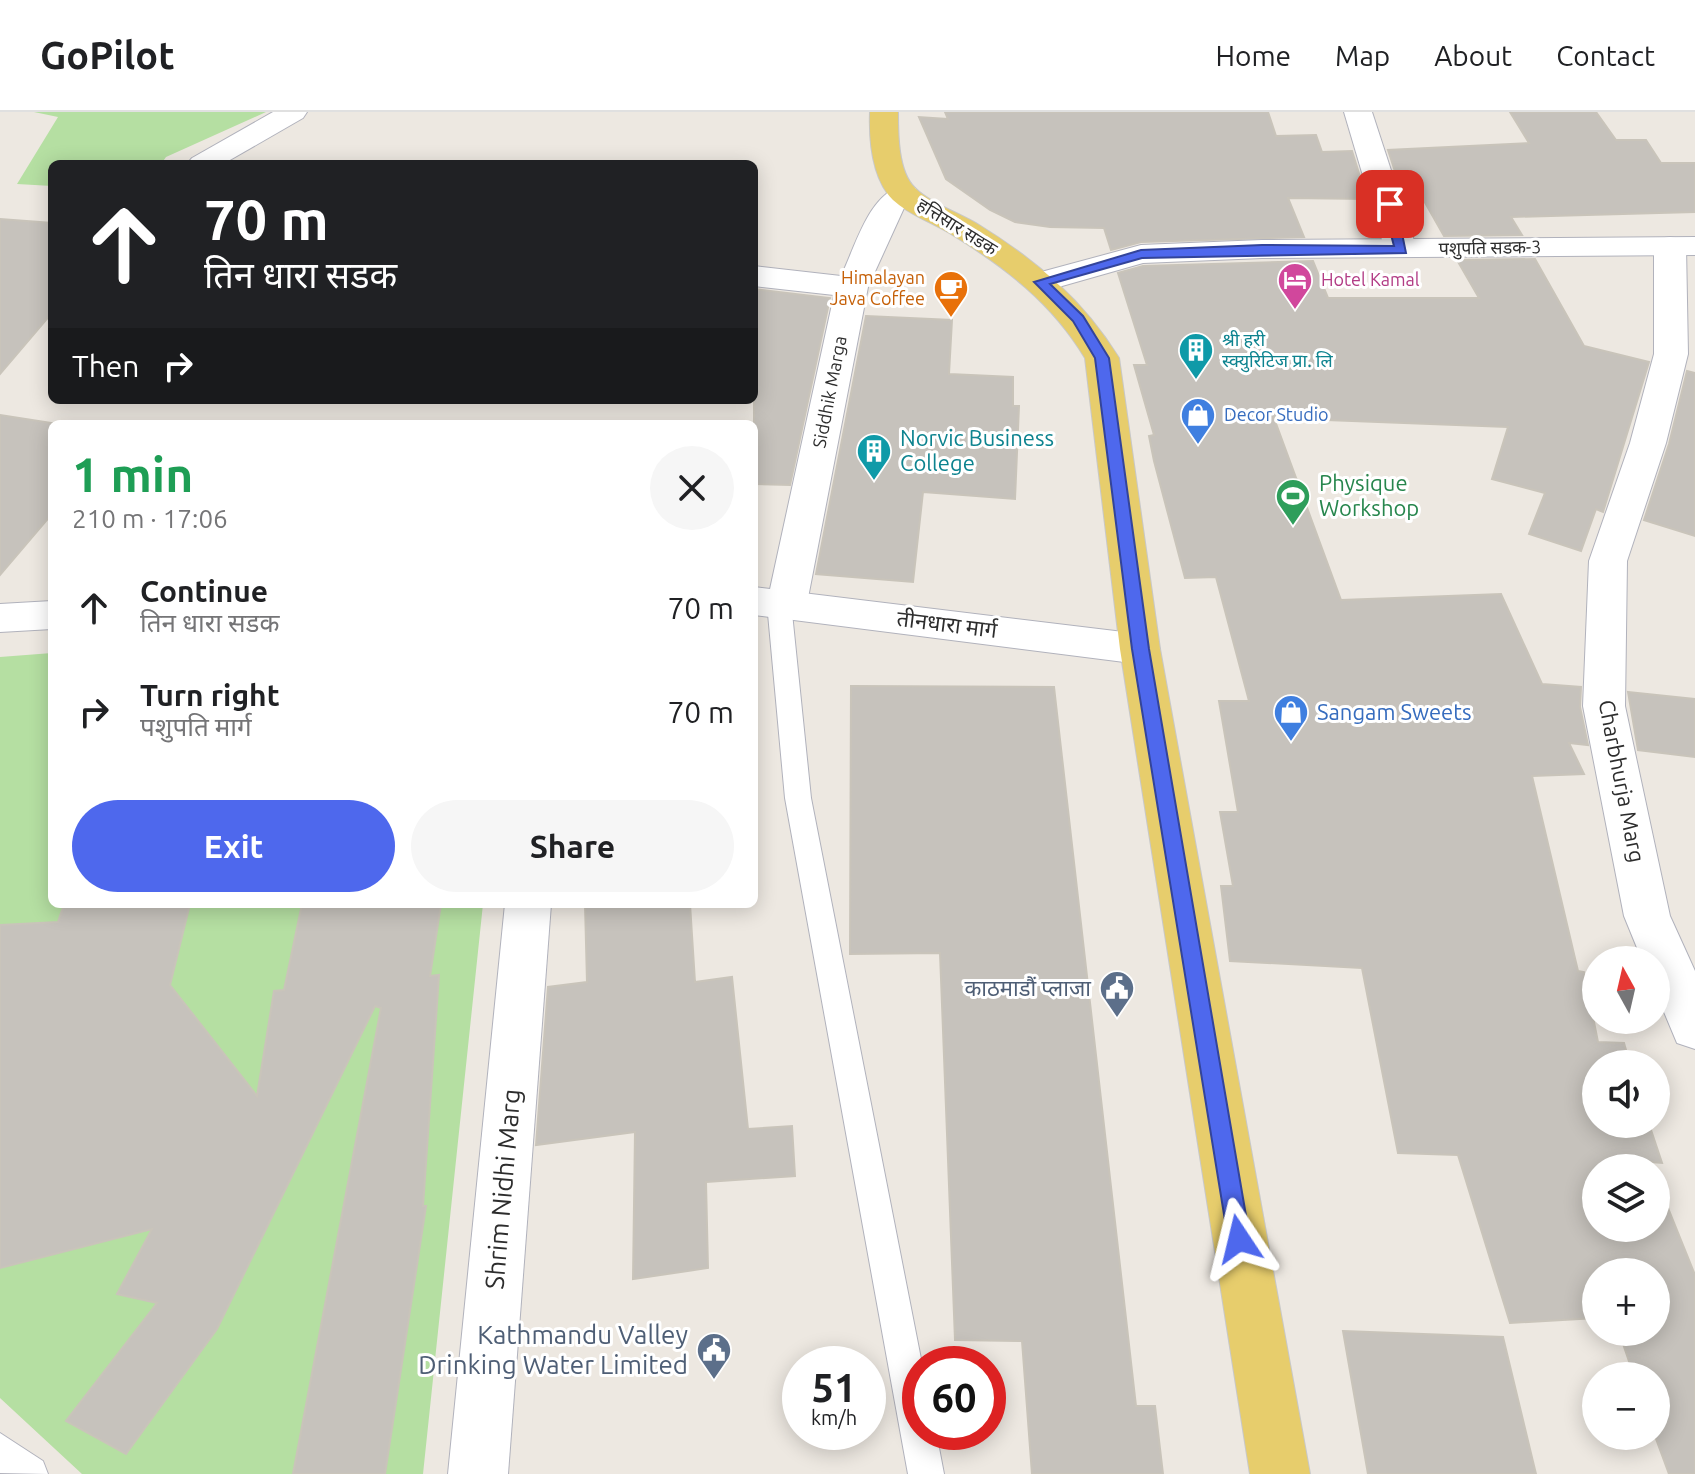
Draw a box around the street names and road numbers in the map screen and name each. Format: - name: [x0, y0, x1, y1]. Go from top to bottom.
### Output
- street label: हत्तिसार सडक: [914, 194, 1002, 259]
- street label: पशुपति सडक-3: [1438, 236, 1542, 261]
- street label: Siddhik Marga: [808, 334, 850, 450]
- street label: तीनधारा मार्ग: [896, 605, 1000, 642]
- street label: Charbhurja Marg: [1594, 697, 1651, 864]
- street label: Shrim Nidhi Marg: [479, 1088, 526, 1290]

